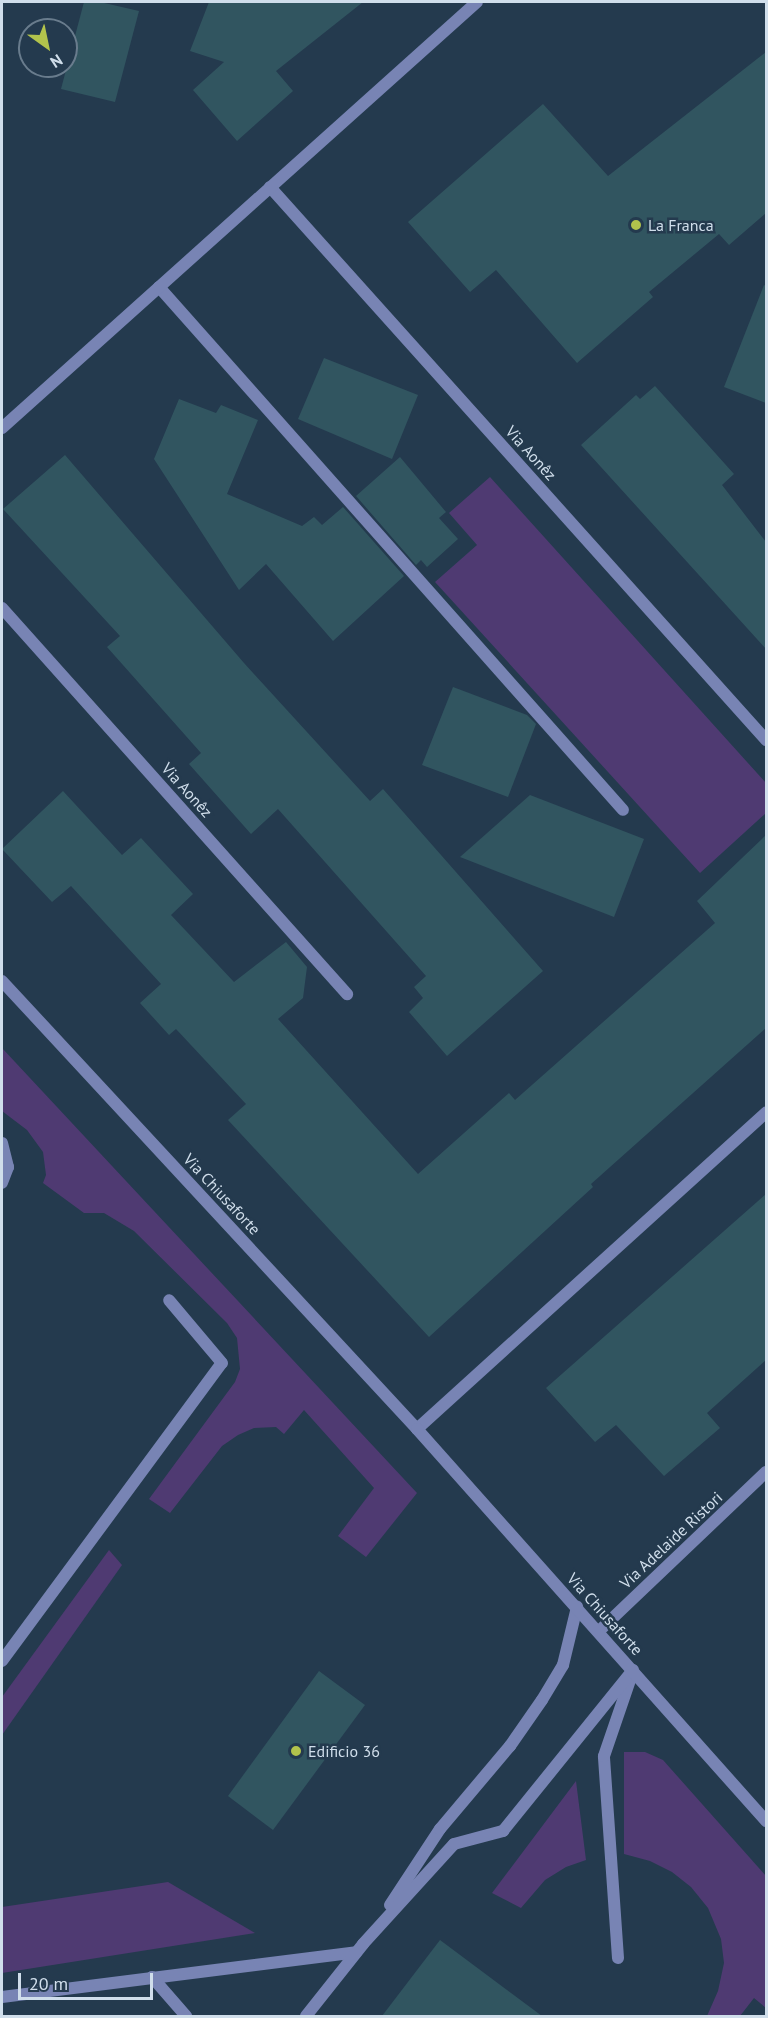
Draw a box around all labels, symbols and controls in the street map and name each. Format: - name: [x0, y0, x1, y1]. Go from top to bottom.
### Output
- north arrow: [18, 18, 78, 78]
- text: N: [47, 50, 67, 73]
- place label: La Franca: [648, 215, 714, 235]
- marker: La Franca: [629, 218, 643, 232]
- street label: Via Aonêz: [501, 422, 561, 484]
- street label: Via Aonêz: [157, 759, 217, 821]
- street label: Via Chiusaforte: [180, 1149, 264, 1239]
- street label: Via Adelaide Ristori: [616, 1487, 726, 1593]
- street label: Via Chiusaforte: [563, 1569, 647, 1659]
- place label: Edificio 36: [308, 1741, 380, 1761]
- marker: Edificio 36: [289, 1744, 303, 1758]
- scale bar: [21, 1961, 156, 1999]
- text: 20 m: [29, 1972, 68, 1995]

